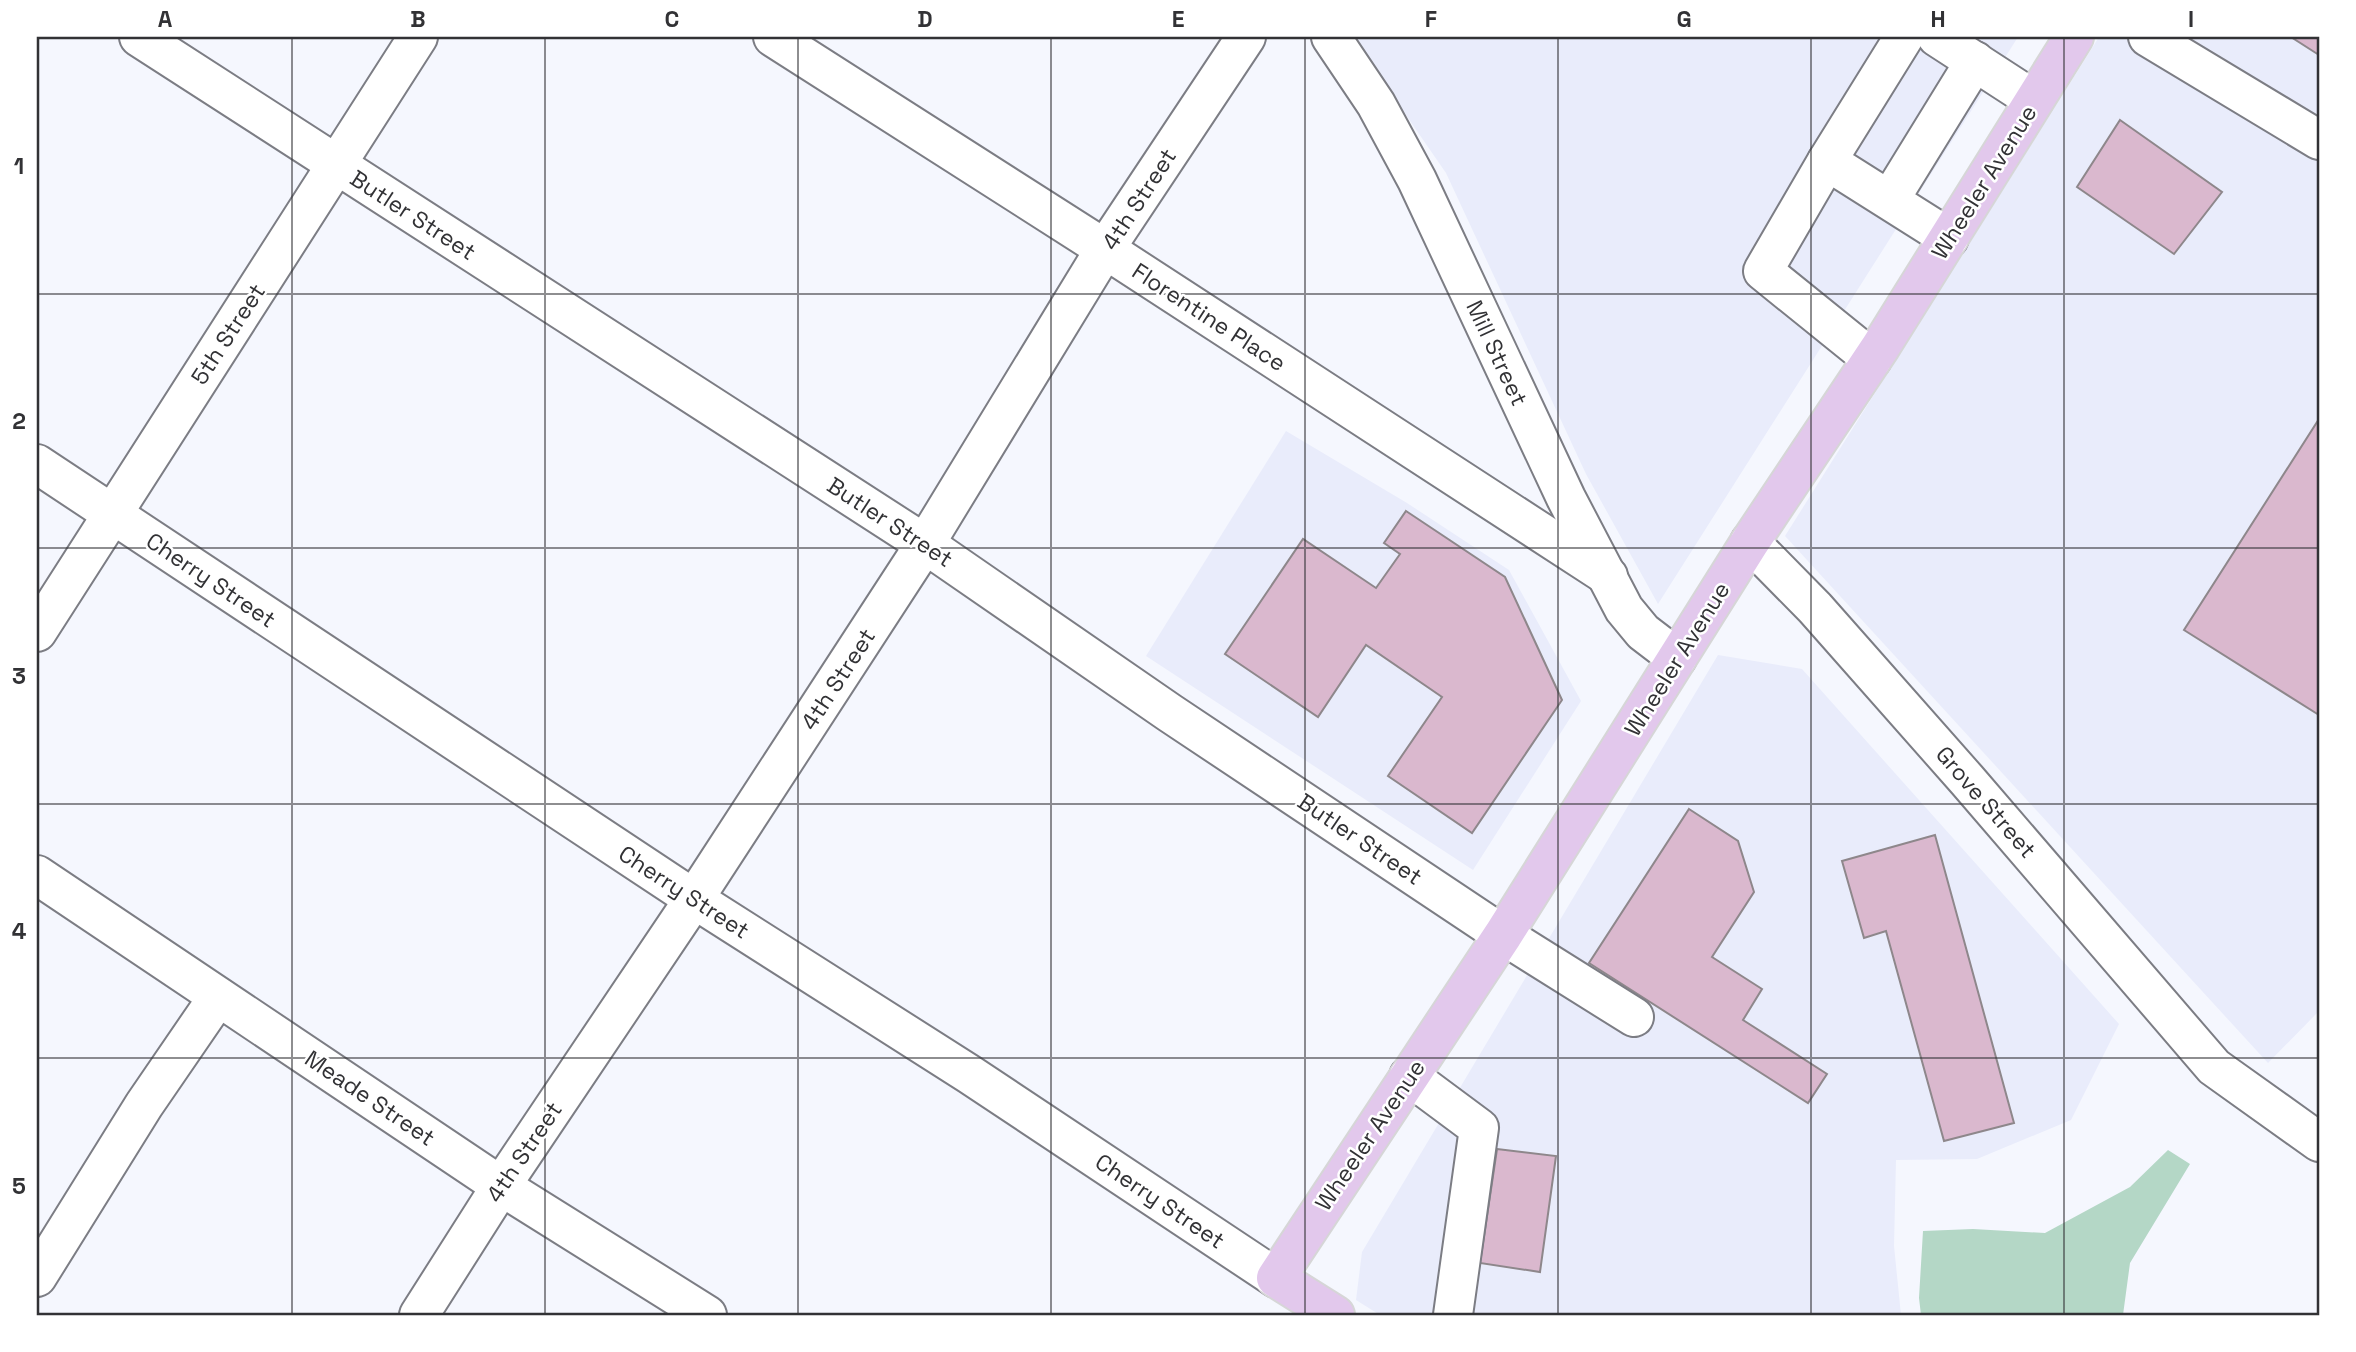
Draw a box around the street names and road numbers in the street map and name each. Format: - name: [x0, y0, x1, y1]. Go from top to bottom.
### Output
- street label: Wheeler Avenue: [1925, 99, 2043, 265]
- street label: 4th Street: [1095, 143, 1183, 255]
- street label: Butler Street: [344, 163, 482, 267]
- street label: Florentine Place: [1126, 256, 1292, 378]
- street label: 5th Street: [184, 278, 272, 390]
- street label: Mill Street: [1460, 295, 1534, 411]
- street label: Butler Street: [821, 470, 959, 574]
- street label: Cherry Street: [140, 526, 282, 634]
- street label: Wheeler Avenue: [1618, 576, 1736, 742]
- street label: 4th Street: [794, 623, 882, 735]
- street label: Grove Street: [1929, 740, 2043, 864]
- street label: Butler Street: [1292, 786, 1428, 892]
- street label: Cherry Street: [613, 839, 755, 945]
- street label: Meade Street: [299, 1043, 441, 1153]
- street label: Wheeler Avenue: [1308, 1054, 1432, 1216]
- street label: 4th Street: [479, 1096, 569, 1208]
- street label: Cherry Street: [1089, 1147, 1231, 1255]

